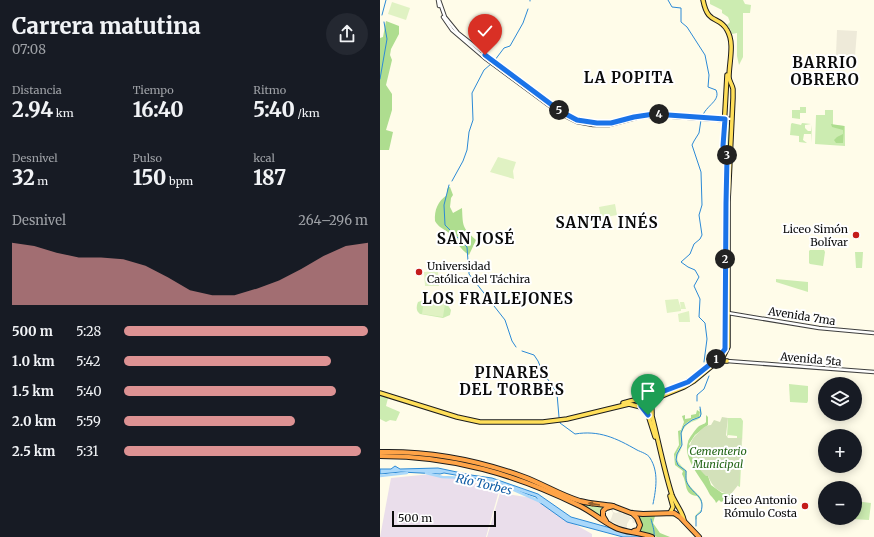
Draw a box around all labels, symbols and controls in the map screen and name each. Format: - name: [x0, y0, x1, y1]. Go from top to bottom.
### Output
- text: Carrera matutina: [12, 12, 201, 40]
- button: share: [326, 13, 368, 55]
- pin: [468, 14, 502, 55]
- icon: check: [474, 20, 496, 42]
- text: 07:08: [12, 41, 46, 58]
- district label: BARRIO OBRERO: [790, 53, 860, 89]
- district label: LA POPITA: [584, 68, 674, 87]
- text: Distancia: [12, 83, 62, 97]
- text: Tiempo: [133, 83, 174, 97]
- text: Ritmo: [253, 83, 286, 97]
- text: 2.94: [12, 97, 53, 122]
- text: 16:40: [133, 97, 184, 122]
- text: 5:40: [253, 97, 295, 122]
- pin: 5: [549, 100, 569, 120]
- text: 5: [556, 103, 562, 117]
- pin: 4: [649, 104, 669, 124]
- text: km: [53, 106, 74, 120]
- text: /km: [295, 106, 320, 120]
- text: 4: [656, 107, 663, 121]
- pin: 3: [717, 145, 737, 165]
- text: 3: [724, 148, 730, 162]
- text: Desnivel: [12, 151, 58, 165]
- text: Pulso: [133, 151, 162, 165]
- text: kcal: [253, 151, 275, 165]
- text: 32: [12, 165, 35, 190]
- text: 150: [133, 165, 166, 190]
- text: 187: [253, 165, 286, 190]
- text: m: [35, 174, 48, 188]
- text: bpm: [166, 174, 193, 188]
- text: Desnivel: [12, 212, 66, 229]
- text: 264–296 m: [298, 212, 368, 229]
- district label: SANTA INÉS: [556, 212, 658, 232]
- place label: Liceo Simón Bolívar: [783, 222, 849, 249]
- district label: SAN JOSÉ: [437, 228, 515, 248]
- marker: Liceo Simón Bolívar: [851, 230, 861, 240]
- pin: 2: [715, 249, 735, 269]
- text: 2: [722, 252, 728, 266]
- place label: Universidad Católica del Táchira: [427, 259, 530, 286]
- marker: Universidad Católica del Táchira: [414, 267, 424, 277]
- district label: LOS FRAILEJONES: [422, 289, 574, 308]
- street label: Avenida 7ma: [766, 304, 837, 328]
- text: 500 m: [12, 323, 53, 340]
- text: 5:28: [76, 323, 101, 340]
- pin: 1: [706, 349, 726, 369]
- street label: Avenida 5ta: [779, 349, 842, 369]
- text: 1: [713, 352, 719, 366]
- text: 1.0 km: [12, 353, 55, 370]
- text: 5:42: [76, 353, 101, 370]
- district label: PINARES DEL TORBES: [459, 363, 565, 399]
- pin: [631, 374, 665, 415]
- map controls: [818, 377, 862, 525]
- button: layers: [818, 377, 862, 421]
- icon: arrive: [637, 380, 659, 402]
- text: 1.5 km: [12, 383, 54, 400]
- text: 5:40: [76, 383, 102, 400]
- text: 2.0 km: [12, 413, 56, 430]
- text: 5:59: [76, 413, 101, 430]
- button: +: [818, 429, 862, 473]
- text: 2.5 km: [12, 443, 55, 460]
- text: 5:31: [76, 443, 98, 460]
- park label: Cementerio Municipal: [689, 444, 747, 471]
- water label: Río Torbes: [455, 470, 513, 498]
- button: −: [818, 481, 862, 525]
- place label: Liceo Antonio Rómulo Costa: [724, 493, 798, 520]
- one-way arrow: [588, 501, 600, 507]
- marker: Liceo Antonio Rómulo Costa: [800, 501, 810, 511]
- scale bar: [392, 509, 496, 528]
- text: 500 m: [398, 511, 432, 525]

